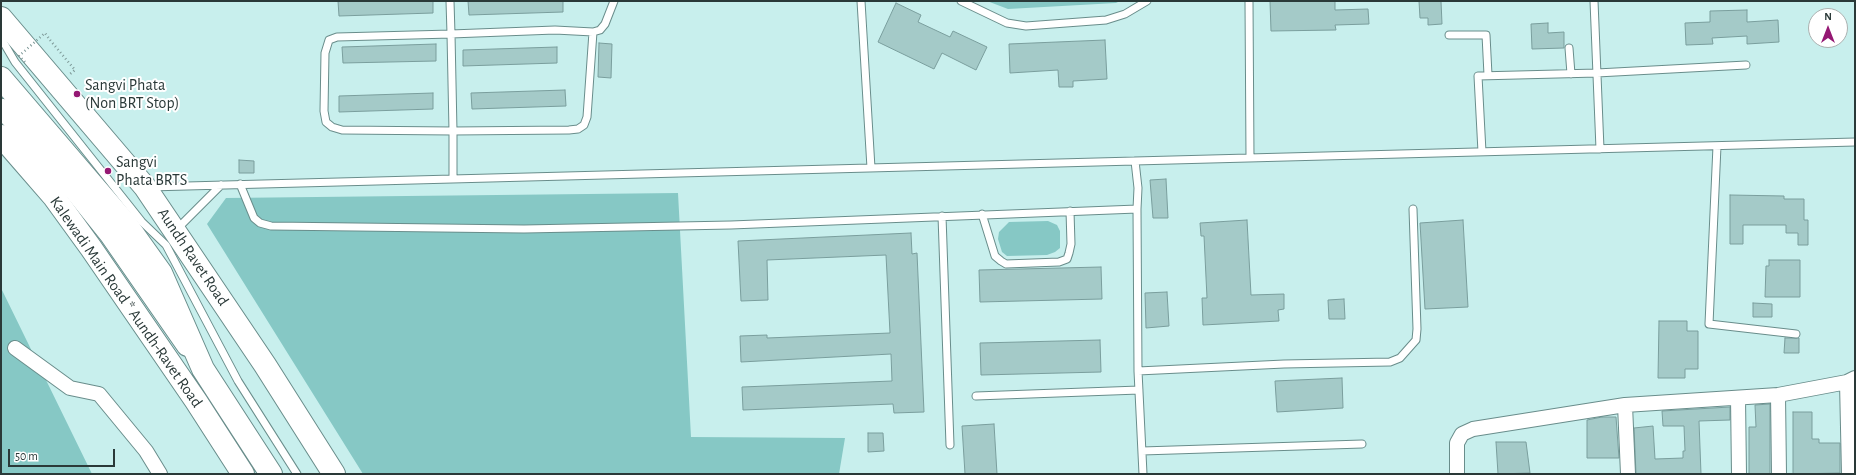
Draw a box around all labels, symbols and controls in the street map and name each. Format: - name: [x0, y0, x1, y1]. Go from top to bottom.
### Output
- north arrow: [1808, 8, 1848, 48]
- text: N: [1824, 11, 1832, 22]
- place label: Sangvi Phata (Non BRT Stop): [85, 75, 179, 113]
- marker: Sangvi Phata (Non BRT Stop): [72, 89, 82, 99]
- place label: Sangvi Phata BRTS: [116, 152, 187, 190]
- marker: Sangvi Phata BRTS: [103, 166, 113, 176]
- street label: Kalewadi Main Road * Aundh-Ravet Road: [46, 193, 206, 411]
- street label: Aundh Ravet Road: [153, 205, 233, 309]
- scale bar: [10, 441, 117, 467]
- text: 50 m: [15, 450, 38, 462]

